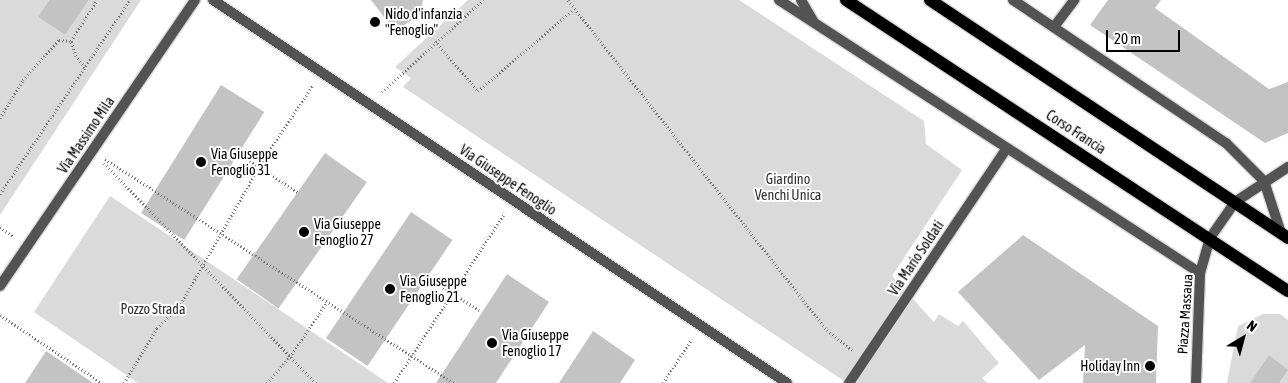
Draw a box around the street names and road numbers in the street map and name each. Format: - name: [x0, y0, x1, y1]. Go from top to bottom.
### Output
- street label: Via Massimo Mila: [54, 93, 118, 177]
- street label: Corso Francia: [1043, 106, 1109, 158]
- street label: Via Giuseppe Fenoglio: [456, 141, 560, 219]
- street label: Via Mario Soldati: [885, 217, 947, 299]
- street label: Piazza Massaua: [1174, 273, 1196, 355]

